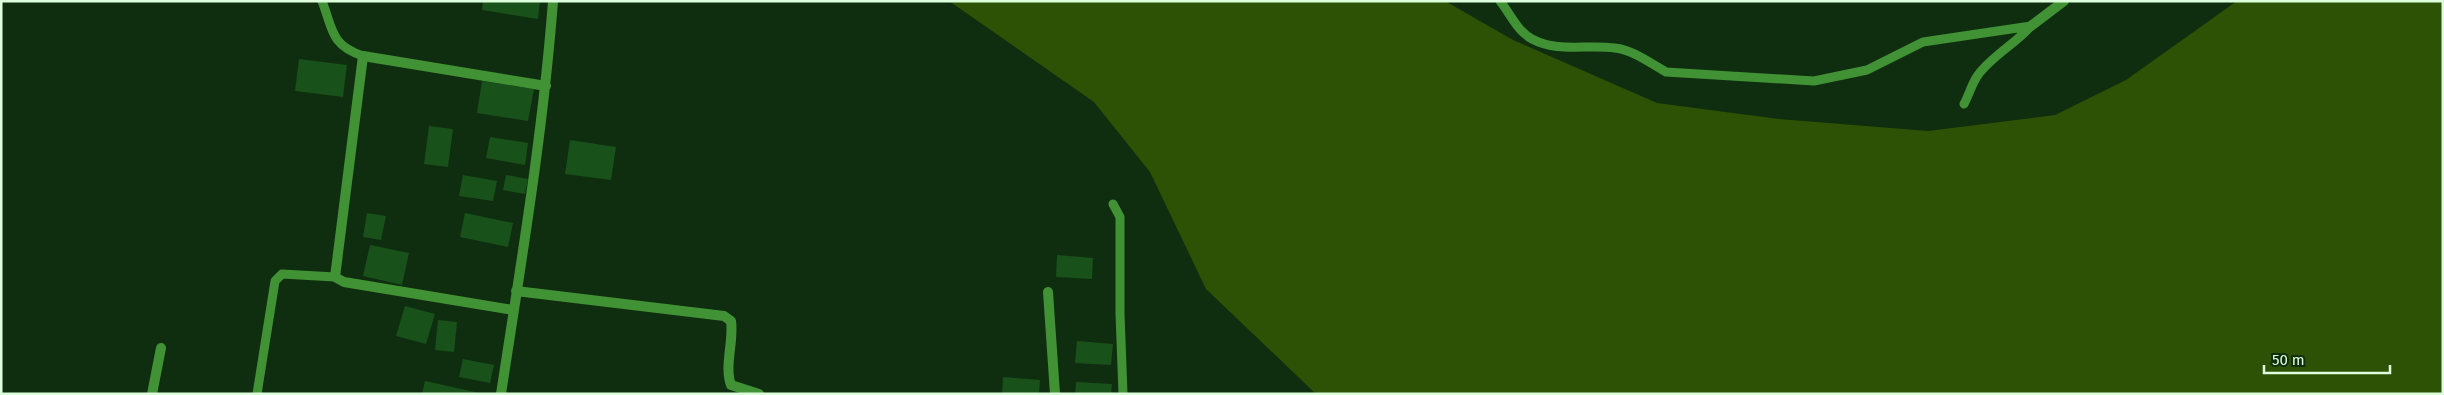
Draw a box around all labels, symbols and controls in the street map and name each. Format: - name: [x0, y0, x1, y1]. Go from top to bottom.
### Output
- scale bar: [2264, 342, 2390, 374]
- text: 50 m: [2272, 351, 2305, 369]

